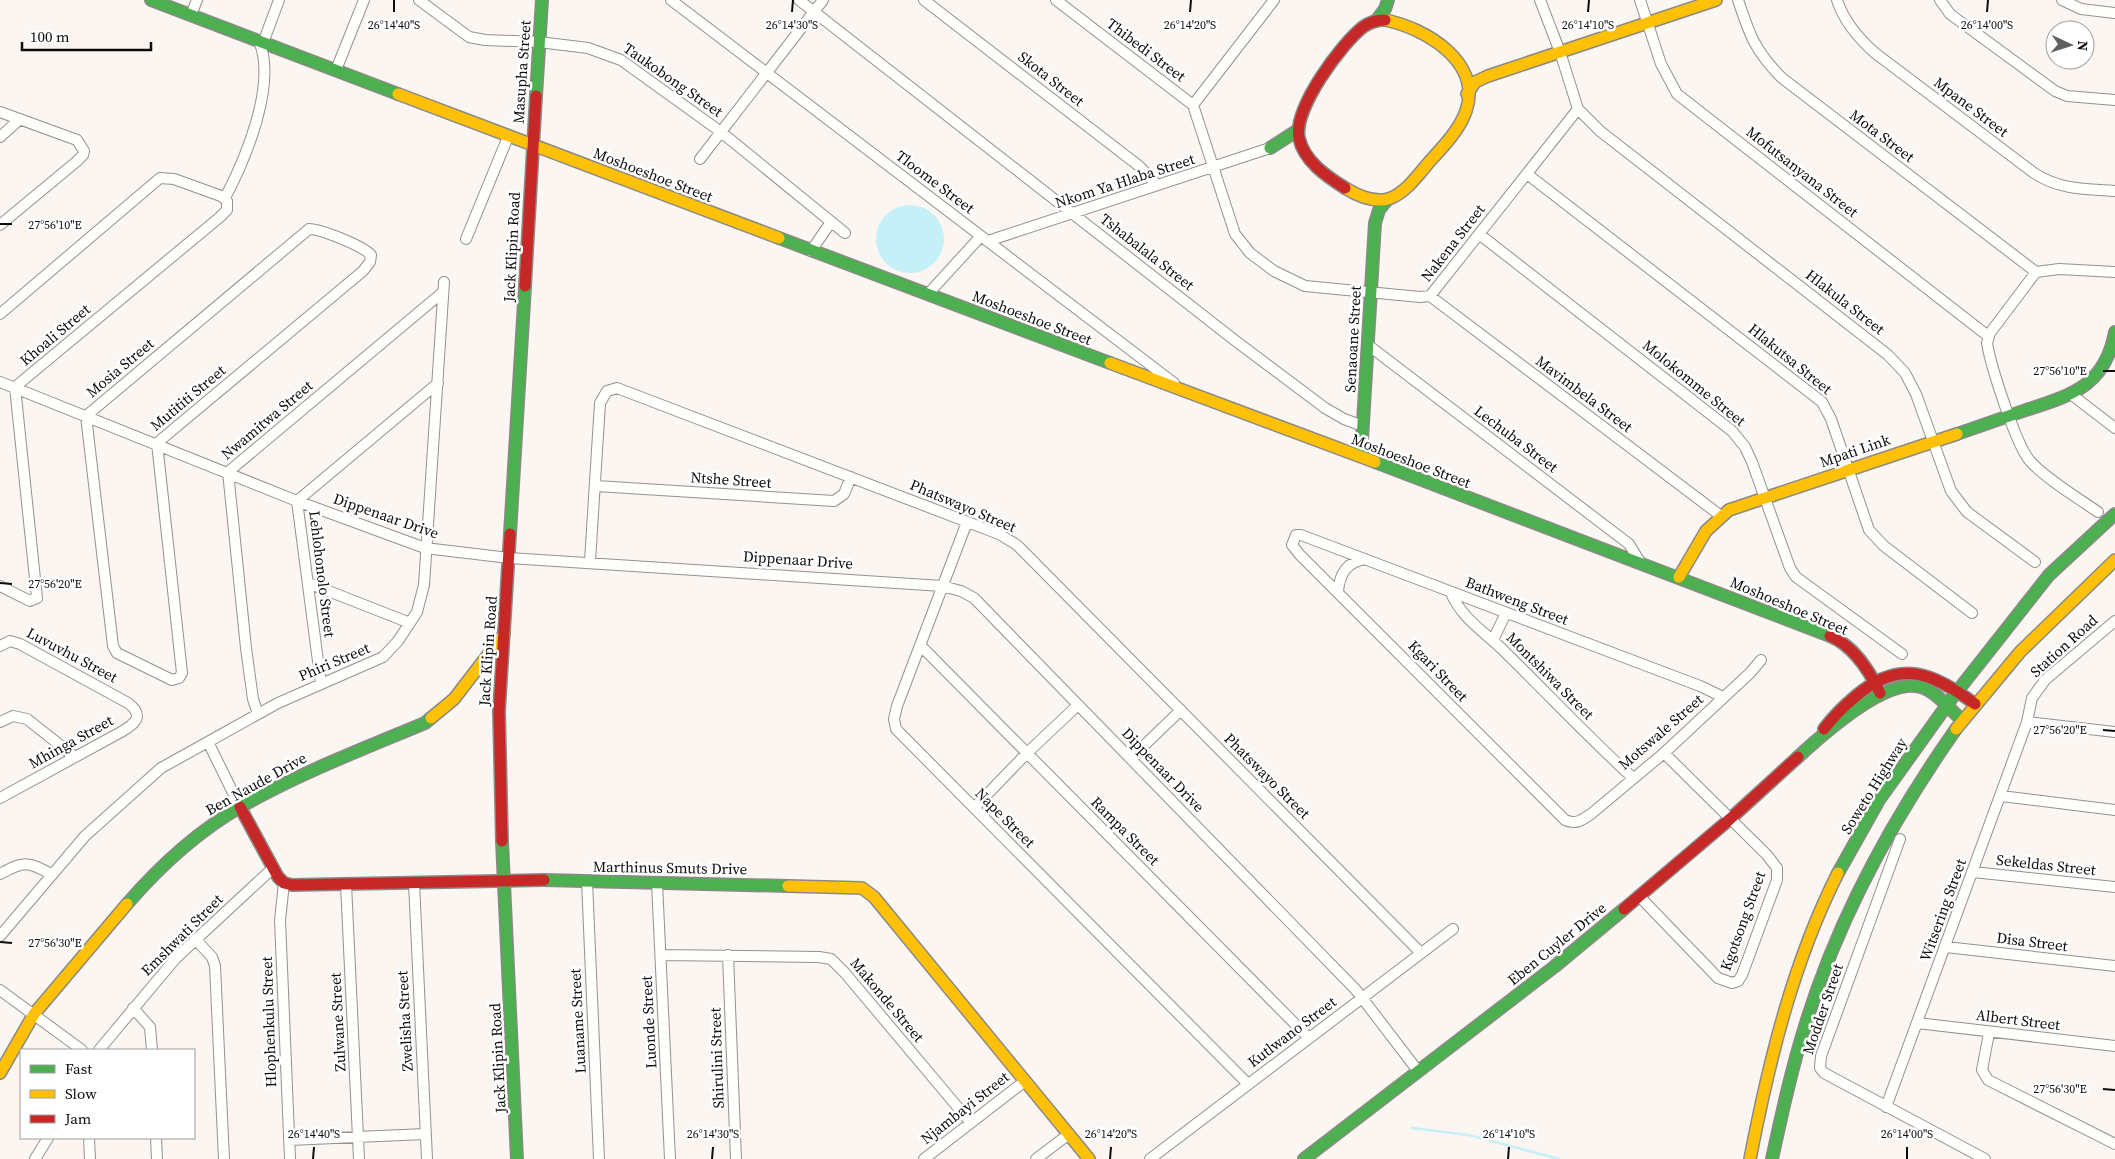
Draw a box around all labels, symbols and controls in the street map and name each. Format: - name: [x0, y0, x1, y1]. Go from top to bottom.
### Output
- street label: Thibedi Street: [1102, 13, 1190, 86]
- text: 26°14'40"S: [368, 17, 420, 33]
- text: 26°14'30"S: [766, 17, 818, 33]
- text: 26°14'20"S: [1164, 17, 1216, 33]
- text: 26°14'10"S: [1562, 17, 1614, 33]
- text: 26°14'00"S: [1961, 17, 2013, 33]
- street label: Masupha Street: [507, 19, 536, 124]
- scale bar: [22, 20, 151, 52]
- north arrow: [2045, 20, 2095, 70]
- text: 100 m: [30, 26, 70, 47]
- street label: Taukobong Street: [619, 37, 727, 122]
- text: N: [2073, 40, 2093, 52]
- street label: Skota Street: [1014, 46, 1089, 111]
- street label: Mpane Street: [1930, 72, 2013, 142]
- street label: Mota Street: [1846, 104, 1919, 167]
- street label: Mofutsanyana Street: [1742, 121, 1863, 222]
- street label: Moshoeshoe Street: [590, 142, 716, 207]
- street label: Tloome Street: [892, 145, 979, 218]
- street label: Nkom Ya Hlaba Street: [1052, 148, 1197, 213]
- street label: Jack Klipin Road: [498, 191, 525, 304]
- street label: Nakena Street: [1416, 199, 1490, 286]
- street label: Tshabalala Street: [1096, 208, 1199, 295]
- text: 27°56'10"E: [28, 217, 82, 233]
- street label: Hlakula Street: [1801, 264, 1889, 339]
- street label: Moshoeshoe Street: [969, 285, 1095, 350]
- street label: Senaoane Street: [1339, 285, 1366, 393]
- street label: Khoali Street: [15, 299, 94, 370]
- street label: Hlakutsa Street: [1744, 318, 1837, 399]
- street label: Mosia Street: [81, 333, 158, 402]
- street label: Molokomme Street: [1638, 334, 1750, 431]
- street label: Mavimbela Street: [1531, 350, 1637, 437]
- street label: Mutititi Street: [146, 360, 230, 435]
- text: 27°56'10"E: [2033, 363, 2087, 379]
- street label: Nwamitwa Street: [216, 375, 317, 464]
- street label: Lechuba Street: [1470, 400, 1563, 477]
- street label: Moshoeshoe Street: [1348, 428, 1474, 493]
- street label: Mpati Link: [1817, 428, 1894, 472]
- street label: Ntshe Street: [690, 466, 772, 493]
- street label: Phatswayo Street: [907, 474, 1020, 537]
- street label: Dippenaar Drive: [331, 488, 442, 544]
- street label: Lehlohonolo Street: [304, 509, 341, 639]
- street label: Dippenaar Drive: [742, 545, 854, 574]
- street label: Bathweng Street: [1463, 571, 1572, 630]
- street label: Moshoeshoe Street: [1727, 571, 1852, 640]
- text: 27°56'20"E: [28, 576, 82, 592]
- street label: Jack Klipin Road: [473, 595, 502, 708]
- street label: Station Road: [2025, 609, 2102, 682]
- street label: Luvuvhu Street: [23, 622, 122, 687]
- street label: Montshiwa Street: [1502, 627, 1599, 724]
- street label: Kgari Street: [1404, 635, 1473, 706]
- street label: Phiri Street: [295, 637, 373, 686]
- street label: Motswale Street: [1614, 689, 1708, 774]
- street label: Mhinga Street: [25, 710, 117, 773]
- text: 27°56'20"E: [2033, 722, 2087, 738]
- street label: Dippenaar Drive: [1118, 723, 1209, 817]
- street label: Phatswayo Street: [1220, 728, 1315, 823]
- street label: Soweto Highway: [1835, 733, 1912, 838]
- street label: Ben Naude Drive: [201, 747, 310, 820]
- street label: Nape Street: [971, 783, 1040, 852]
- street label: Rampa Street: [1086, 792, 1164, 870]
- street label: Sekeldas Street: [1995, 849, 2097, 880]
- street label: Marthinus Smuts Drive: [593, 856, 748, 879]
- street label: Witsering Street: [1914, 856, 1971, 964]
- street label: Kgotsong Street: [1715, 868, 1770, 973]
- street label: Emshwati Street: [136, 889, 227, 980]
- street label: Eben Cuyler Drive: [1503, 897, 1611, 990]
- street label: Disa Street: [1995, 927, 2069, 956]
- text: 27°56'30"E: [28, 935, 82, 951]
- street label: Makonde Street: [846, 953, 929, 1047]
- street label: Hlophenkulu Street: [256, 956, 281, 1088]
- street label: Modder Street: [1797, 961, 1848, 1057]
- street label: Luaname Street: [564, 968, 591, 1074]
- street label: Zwelisha Street: [391, 970, 418, 1072]
- street label: Zulwane Street: [324, 972, 351, 1072]
- street label: Luonde Street: [636, 975, 661, 1069]
- street label: Kutlwano Street: [1243, 991, 1340, 1072]
- street label: Jack Klipin Road: [484, 1002, 511, 1115]
- street label: Albert Street: [1975, 1004, 2061, 1035]
- street label: Shirulini Street: [704, 1007, 729, 1109]
- legend: [20, 1049, 195, 1139]
- text: Fast: [65, 1058, 92, 1079]
- street label: Njambayi Street: [916, 1066, 1013, 1149]
- text: 27°56'30"E: [2033, 1081, 2087, 1097]
- text: Slow: [65, 1083, 97, 1104]
- text: Jam: [64, 1108, 92, 1129]
- text: 26°14'40"S: [288, 1126, 340, 1142]
- text: 26°14'30"S: [687, 1126, 739, 1142]
- text: 26°14'20"S: [1085, 1126, 1137, 1142]
- text: 26°14'10"S: [1483, 1126, 1535, 1142]
- text: 26°14'00"S: [1881, 1126, 1933, 1142]

